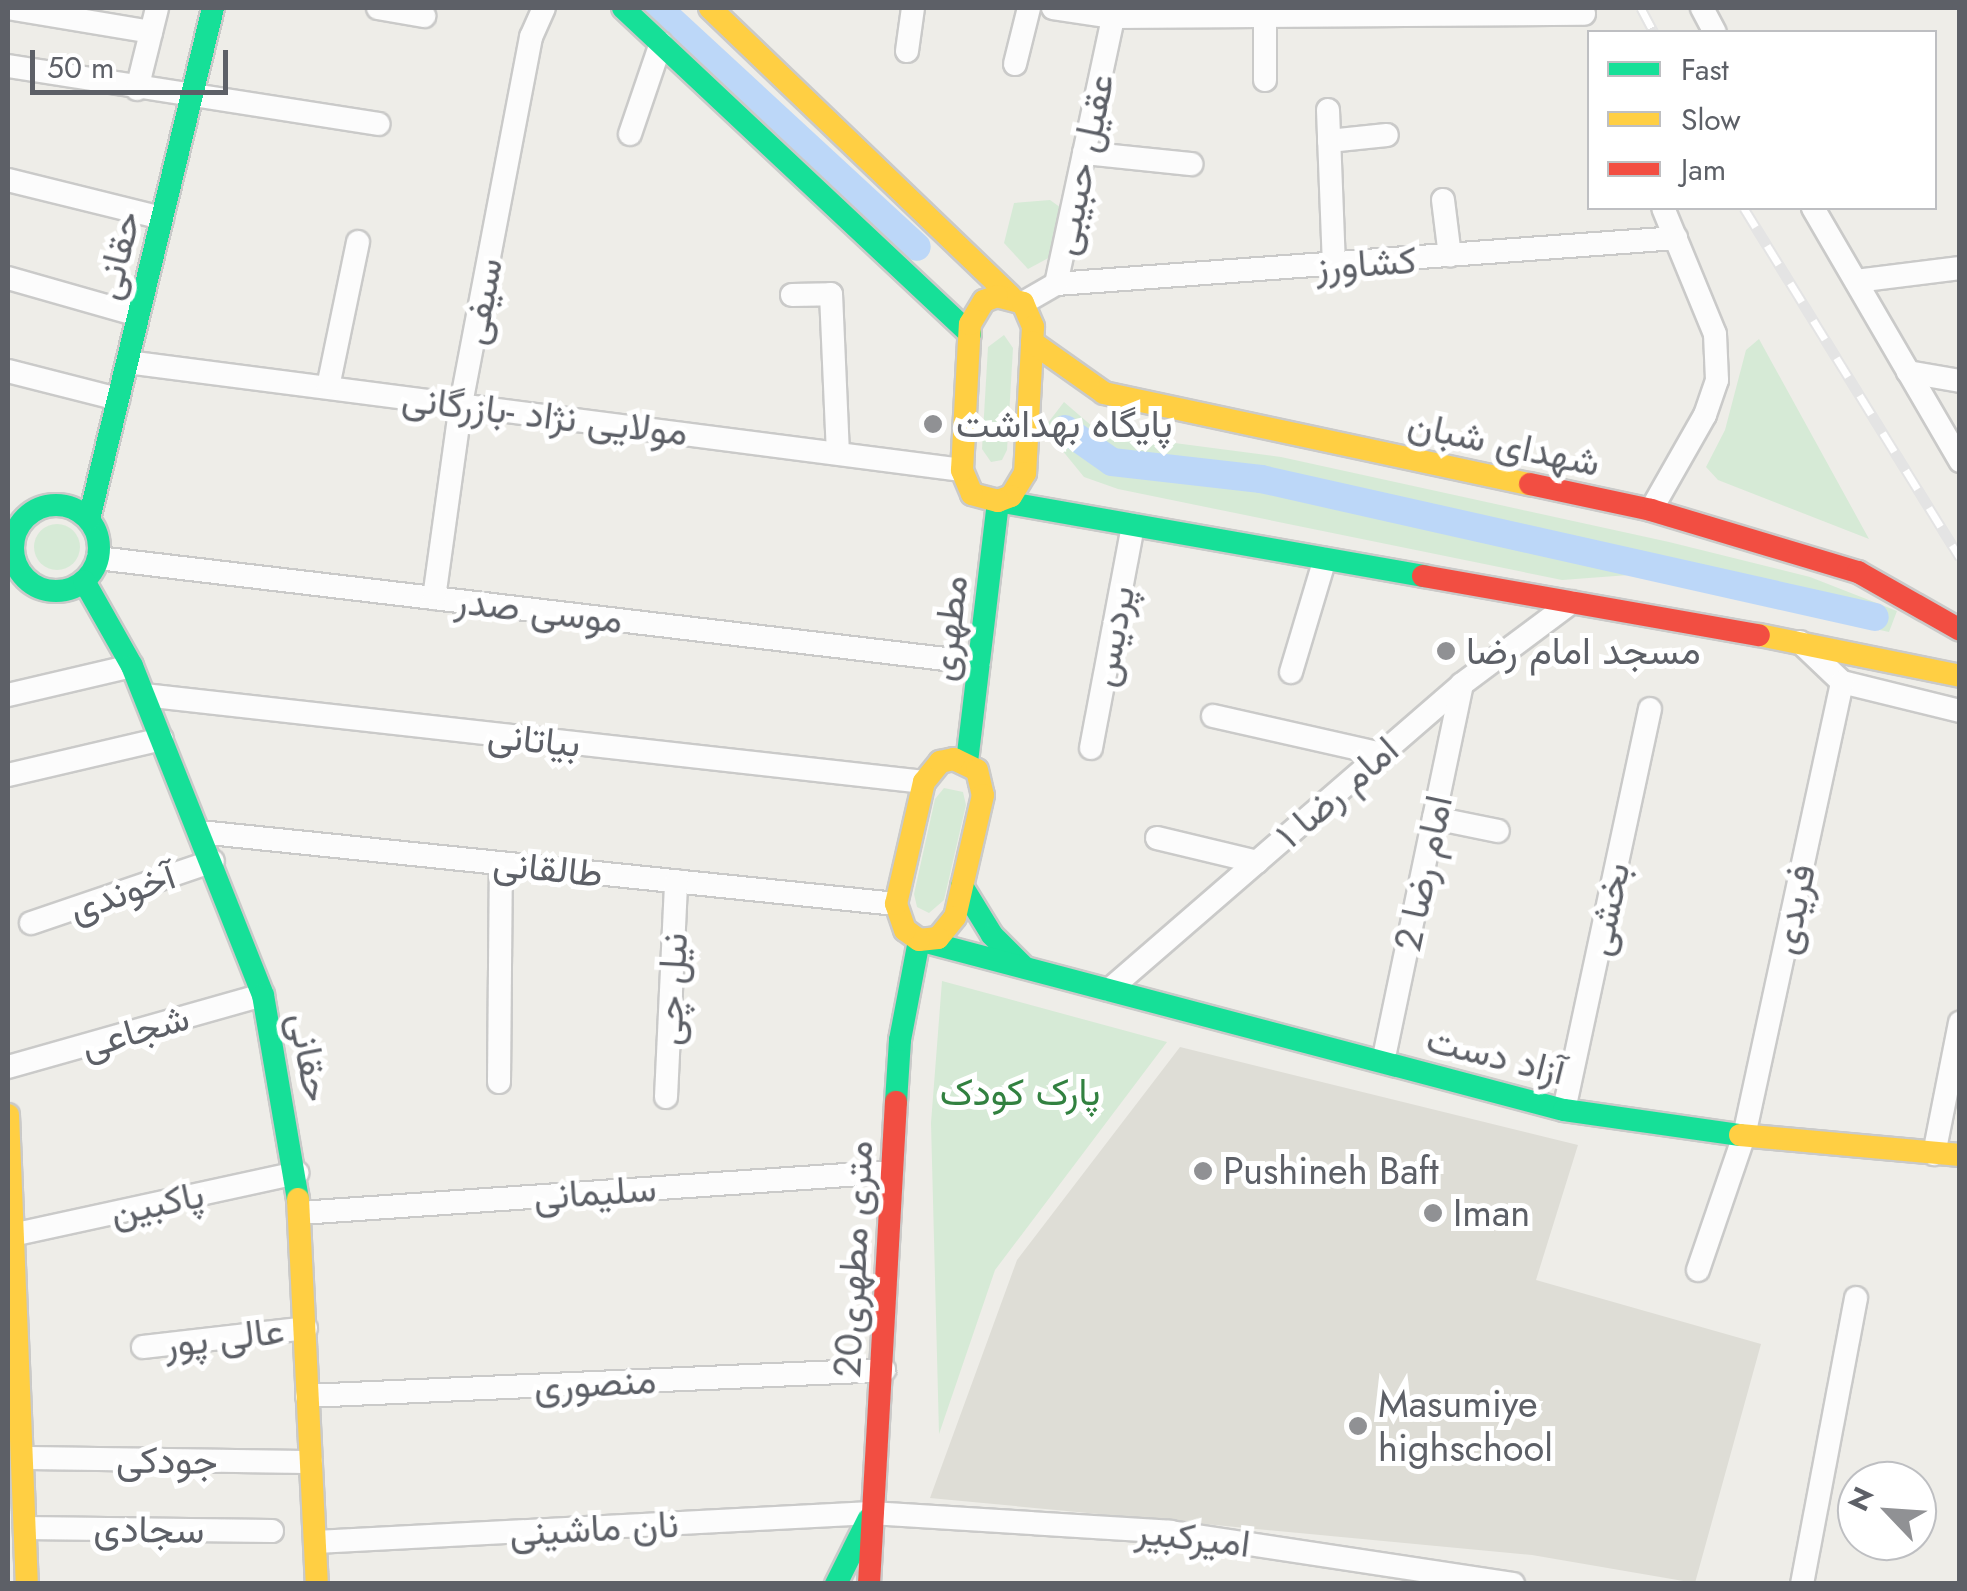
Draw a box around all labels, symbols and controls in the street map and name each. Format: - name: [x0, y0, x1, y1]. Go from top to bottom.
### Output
- scale bar: [35, 30, 232, 92]
- legend: [1587, 30, 1937, 210]
- text: 50 m: [47, 46, 114, 89]
- text: Fast: [1681, 48, 1729, 91]
- street label: عقیل حبیبی: [1041, 69, 1123, 259]
- text: Slow: [1681, 98, 1741, 141]
- text: Jam: [1681, 148, 1726, 191]
- street label: حقانی: [84, 206, 150, 304]
- street label: کشاورز: [1314, 237, 1418, 289]
- street label: سیفی: [450, 254, 512, 348]
- street label: مولایی نژاد -بازرگانی: [399, 375, 691, 455]
- street label: شهدای شبان: [1404, 400, 1604, 486]
- place label: پایگاه بهداشت: [956, 401, 1173, 447]
- marker: پایگاه بهداشت: [920, 411, 946, 437]
- street label: مطهری: [919, 572, 977, 684]
- street label: موسی صدر: [453, 577, 625, 643]
- street label: پردیس: [1080, 582, 1144, 690]
- place label: مسجد امام رضا: [1466, 628, 1701, 674]
- marker: مسجد امام رضا: [1435, 640, 1457, 662]
- street label: بیاتانی: [485, 711, 583, 767]
- street label: امام رضا ۱: [1267, 727, 1407, 857]
- street label: امام رضا 2: [1384, 791, 1462, 955]
- street label: طالقانی: [491, 840, 605, 896]
- street label: آخوندی: [63, 853, 181, 931]
- street label: بخشی: [1575, 858, 1639, 960]
- street label: فریدی: [1761, 860, 1825, 958]
- street label: نیل چی: [645, 931, 697, 1047]
- street label: شجاعی: [76, 994, 194, 1068]
- street label: حقانی: [279, 1009, 341, 1105]
- street label: آزاد دست: [1422, 1016, 1570, 1094]
- park label: پارک کودک: [940, 1069, 1100, 1115]
- street label: 20متری مطهری: [824, 1139, 882, 1379]
- place label: Pushineh Baft: [1223, 1148, 1438, 1194]
- marker: Pushineh Baft: [1192, 1160, 1214, 1182]
- street label: سلیمانی: [532, 1165, 658, 1219]
- street label: پاکبین: [106, 1171, 208, 1235]
- place label: Iman: [1453, 1190, 1530, 1236]
- marker: Iman: [1422, 1202, 1444, 1224]
- street label: عالی پور: [161, 1307, 287, 1367]
- street label: منصوری: [533, 1357, 657, 1409]
- place label: Masumiye highschool: [1378, 1381, 1553, 1470]
- marker: Masumiye highschool: [1347, 1415, 1369, 1437]
- street label: جودکی: [116, 1436, 218, 1484]
- north arrow: [1837, 1461, 1937, 1561]
- text: N: [1838, 1480, 1884, 1518]
- street label: نان ماشینی: [508, 1501, 680, 1555]
- street label: سجادی: [93, 1505, 205, 1553]
- street label: امیرکبیر: [1133, 1507, 1253, 1567]

